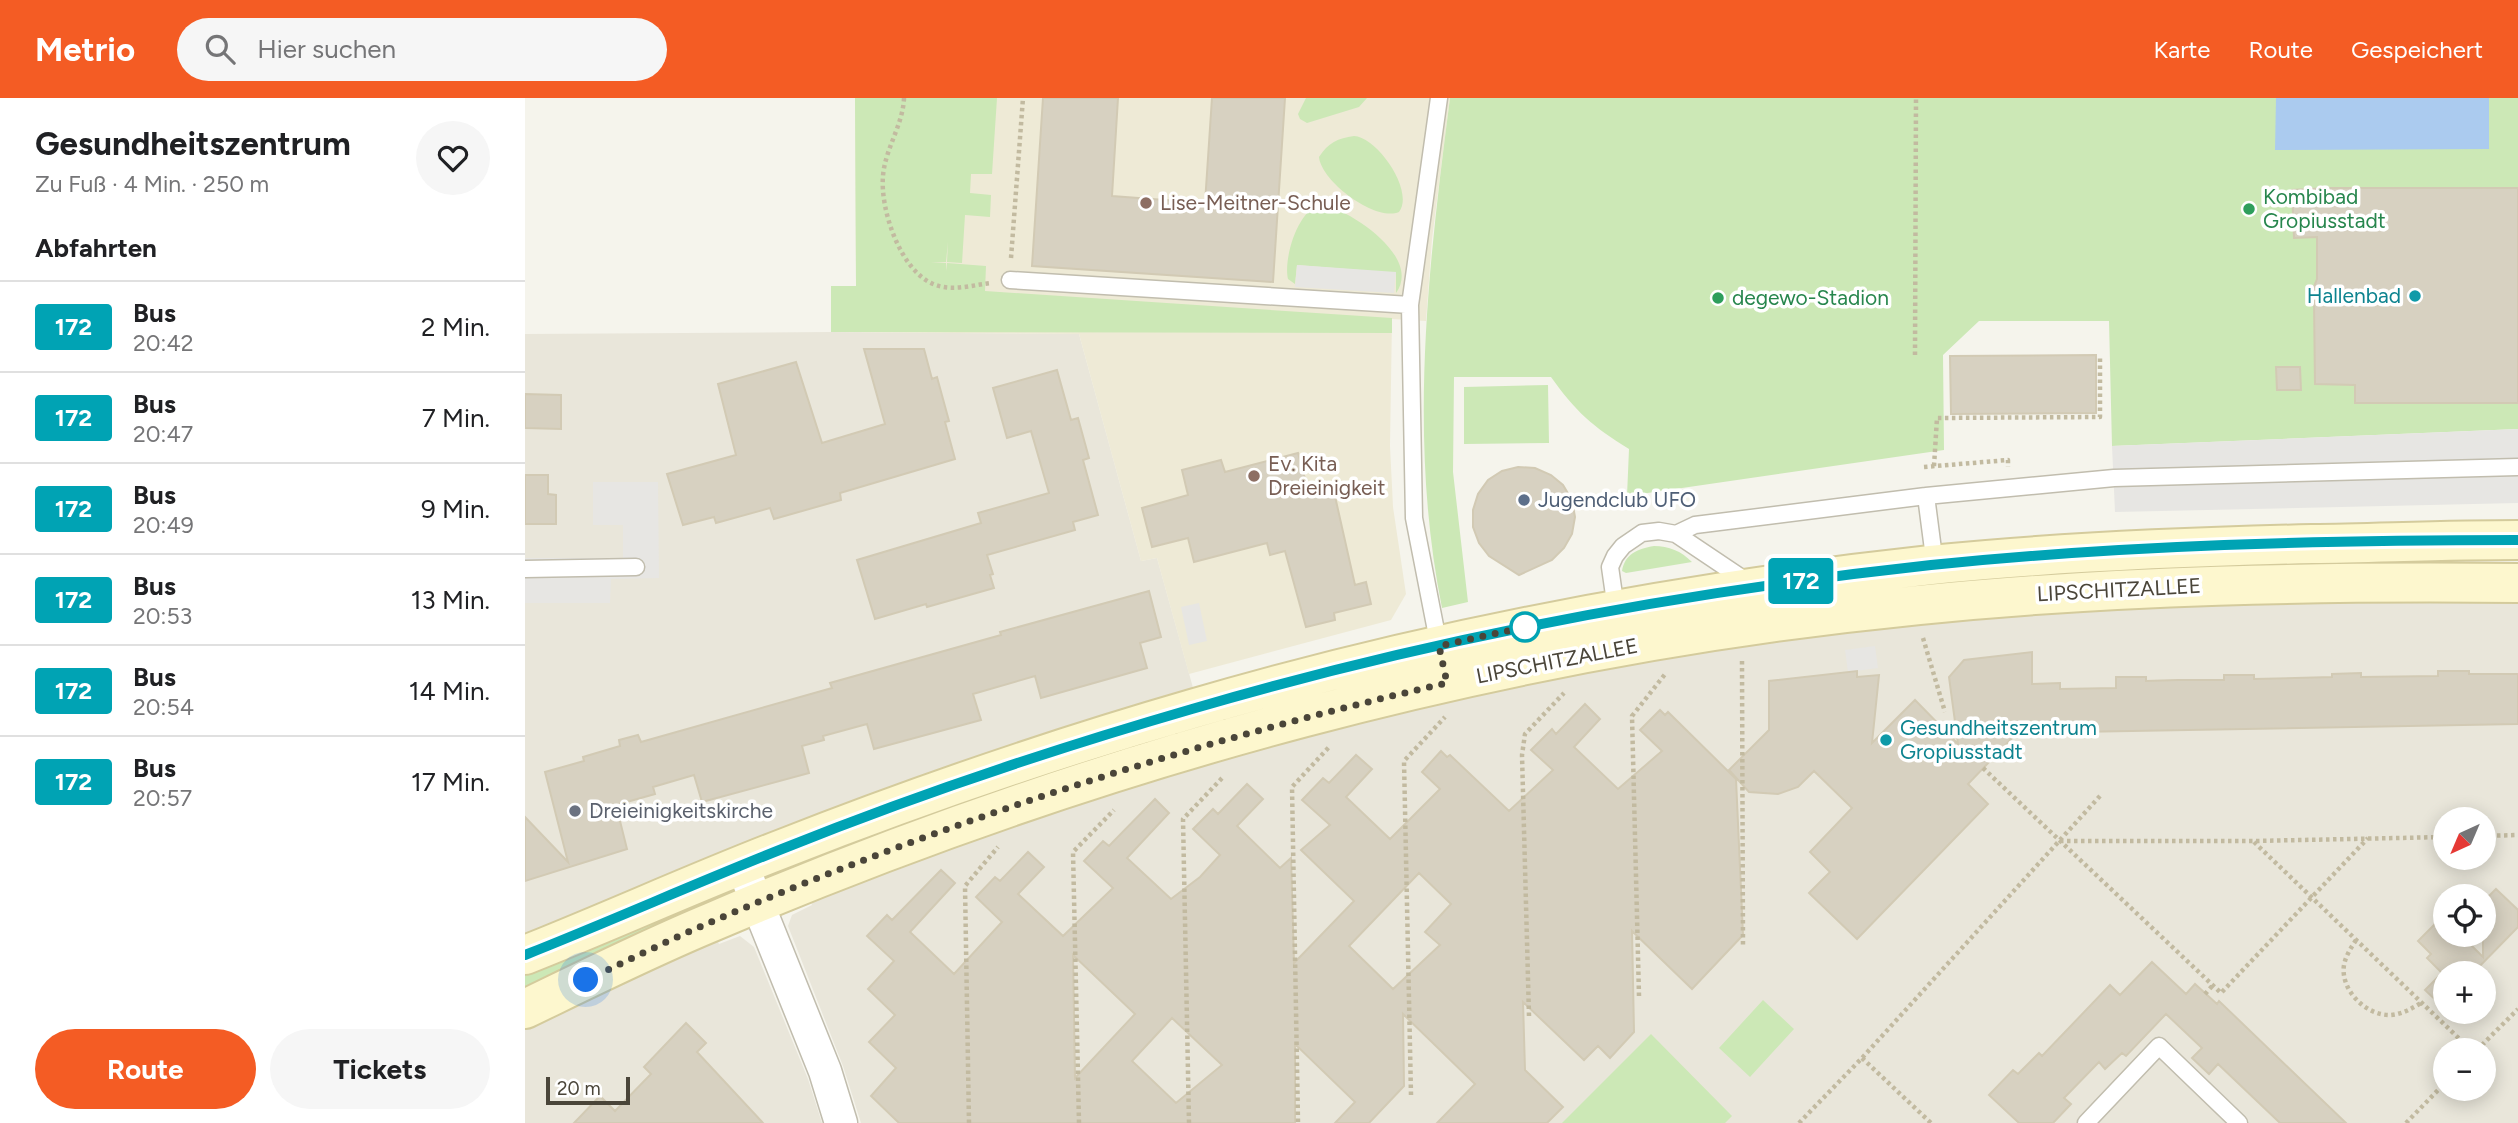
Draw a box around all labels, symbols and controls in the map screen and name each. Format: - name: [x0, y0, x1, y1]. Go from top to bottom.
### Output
- search box: [177, 18, 667, 81]
- text: Metrio: [35, 30, 135, 69]
- icon: search: [201, 30, 239, 68]
- text: Hier suchen: [257, 33, 396, 65]
- text: Karte: [2154, 35, 2210, 64]
- text: Route: [2248, 35, 2313, 64]
- text: Gespeichert: [2351, 35, 2483, 64]
- button: heart: [416, 121, 490, 195]
- text: Gesundheitszentrum: [35, 124, 351, 163]
- text: Zu Fuß · 4 Min. · 250 m: [35, 170, 269, 198]
- place label: Kombibad Gropiusstadt: [2263, 184, 2386, 233]
- place label: Lise-Meitner-Schule: [1160, 190, 1351, 215]
- marker: Lise-Meitner-Schule: [1138, 195, 1154, 211]
- marker: Kombibad Gropiusstadt: [2241, 201, 2257, 217]
- text: Abfahrten: [35, 232, 157, 264]
- place label: Hallenbad: [2307, 283, 2401, 308]
- place label: degewo-Stadion: [1732, 285, 1889, 310]
- marker: Hallenbad: [2407, 288, 2423, 304]
- marker: degewo-Stadion: [1710, 290, 1726, 306]
- text: Bus: [133, 297, 176, 329]
- text: 2 Min.: [421, 311, 490, 343]
- text: 172: [55, 312, 92, 341]
- text: 20:42: [133, 329, 194, 357]
- text: Bus: [133, 388, 176, 420]
- text: 7 Min.: [422, 402, 490, 434]
- text: 172: [55, 403, 92, 432]
- text: 20:47: [133, 420, 193, 448]
- place label: Ev. Kita Dreieinigkeit: [1268, 451, 1385, 500]
- marker: Ev. Kita Dreieinigkeit: [1246, 468, 1262, 484]
- text: Bus: [133, 479, 176, 511]
- place label: Jugendclub UFO: [1538, 487, 1696, 512]
- marker: Jugendclub UFO: [1516, 492, 1532, 508]
- text: 9 Min.: [421, 493, 490, 525]
- text: 172: [55, 494, 92, 523]
- text: 20:49: [133, 511, 194, 539]
- line badge: 172: [1761, 558, 1841, 604]
- text: 172: [1782, 566, 1820, 595]
- text: Bus: [133, 570, 176, 602]
- street label: LIPSCHITZALLEE: [2036, 573, 2202, 606]
- text: 13 Min.: [411, 584, 490, 616]
- text: 172: [55, 585, 92, 614]
- text: 20:53: [133, 602, 192, 630]
- unlabelled marker: [1510, 612, 1540, 642]
- street label: LIPSCHITZALLEE: [1474, 633, 1640, 688]
- text: Bus: [133, 661, 176, 693]
- text: 14 Min.: [409, 675, 490, 707]
- text: 172: [55, 676, 92, 705]
- text: 20:54: [133, 693, 194, 721]
- place label: Gesundheitszentrum Gropiusstadt: [1900, 715, 2097, 764]
- marker: Gesundheitszentrum Gropiusstadt: [1878, 732, 1894, 748]
- text: Bus: [133, 752, 176, 784]
- text: 17 Min.: [411, 766, 490, 798]
- text: 172: [55, 767, 92, 796]
- text: 20:57: [133, 784, 192, 812]
- place label: Dreieinigkeitskirche: [589, 798, 773, 823]
- marker: Dreieinigkeitskirche: [567, 803, 583, 819]
- north arrow: [2433, 807, 2495, 870]
- map controls: [2433, 807, 2496, 1101]
- button: locate: [2433, 884, 2496, 947]
- button: +: [2433, 961, 2496, 1024]
- your location: [568, 962, 603, 997]
- button: Route: [35, 1029, 256, 1109]
- button: Tickets: [270, 1029, 490, 1109]
- button: −: [2433, 1038, 2496, 1101]
- scale bar: [546, 1074, 630, 1106]
- text: 20 m: [557, 1077, 601, 1100]

